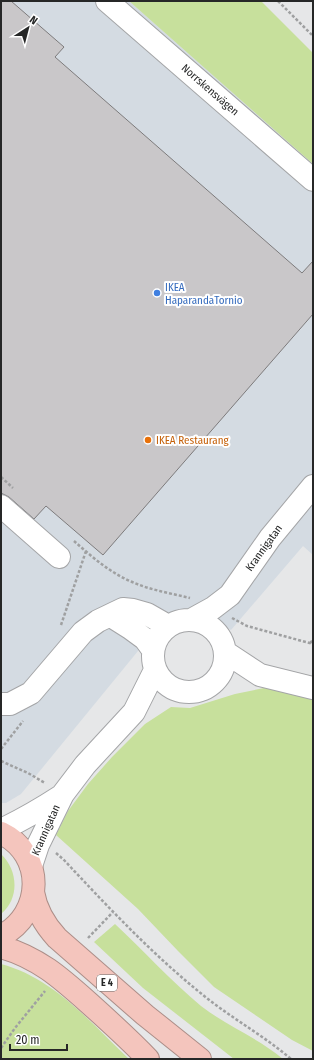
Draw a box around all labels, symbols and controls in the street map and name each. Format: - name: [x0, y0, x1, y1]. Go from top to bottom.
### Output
- north arrow: [8, 8, 48, 48]
- text: N: [27, 13, 40, 28]
- street label: Norrskensvägen: [179, 62, 241, 118]
- place label: IKEA HaparandaTornio: [165, 281, 243, 307]
- marker: IKEA HaparandaTornio: [152, 288, 162, 298]
- place label: IKEA Restaurang: [156, 434, 230, 447]
- marker: IKEA Restaurang: [143, 435, 153, 445]
- street label: Krannigatan: [243, 522, 285, 574]
- street label: Krannigatan: [29, 803, 63, 857]
- road number: E 4: [97, 975, 117, 991]
- scale bar: [10, 1026, 67, 1052]
- text: 20 m: [16, 1033, 40, 1047]

